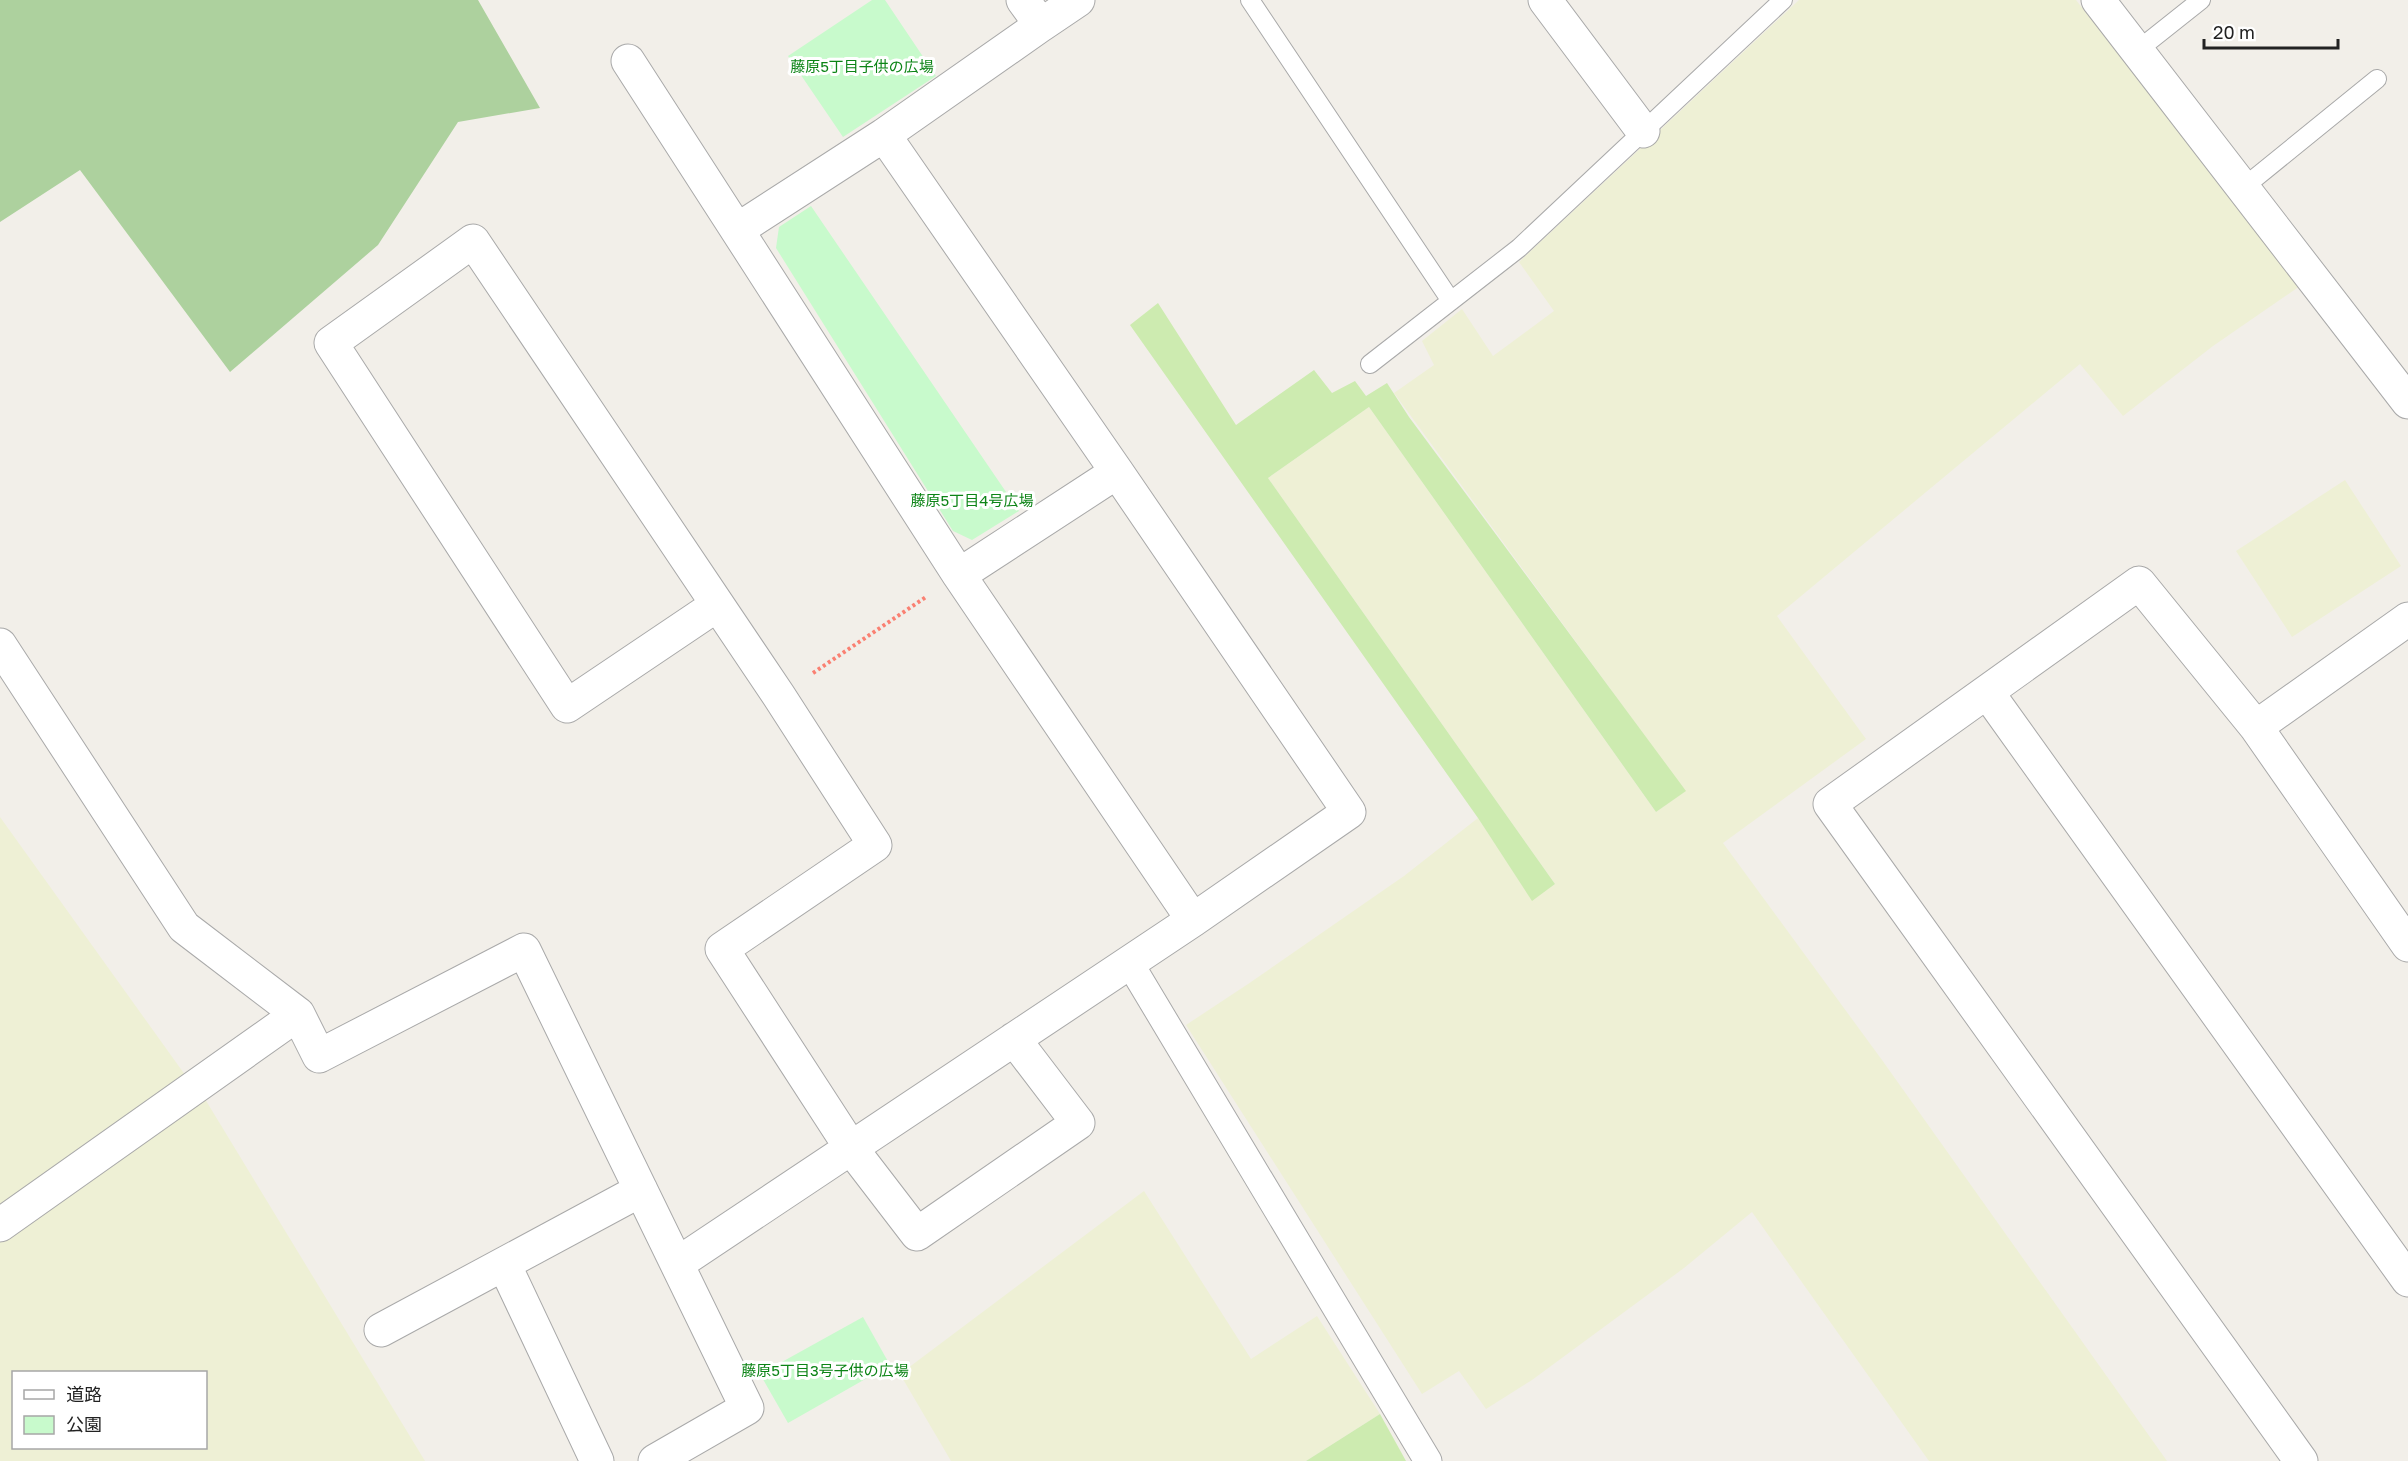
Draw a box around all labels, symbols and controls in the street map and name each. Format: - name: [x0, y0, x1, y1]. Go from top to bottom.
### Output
- scale bar: [2204, 12, 2338, 50]
- text: 20 m: [2213, 21, 2255, 43]
- park label: 藤原5丁目子供の広場: [790, 57, 934, 75]
- park label: 藤原5丁目4号広場: [911, 491, 1033, 509]
- park label: 藤原5丁目3号子供の広場: [741, 1361, 909, 1379]
- legend: [12, 1371, 207, 1449]
- text: 道路: [66, 1383, 102, 1405]
- text: 公園: [66, 1413, 102, 1435]

